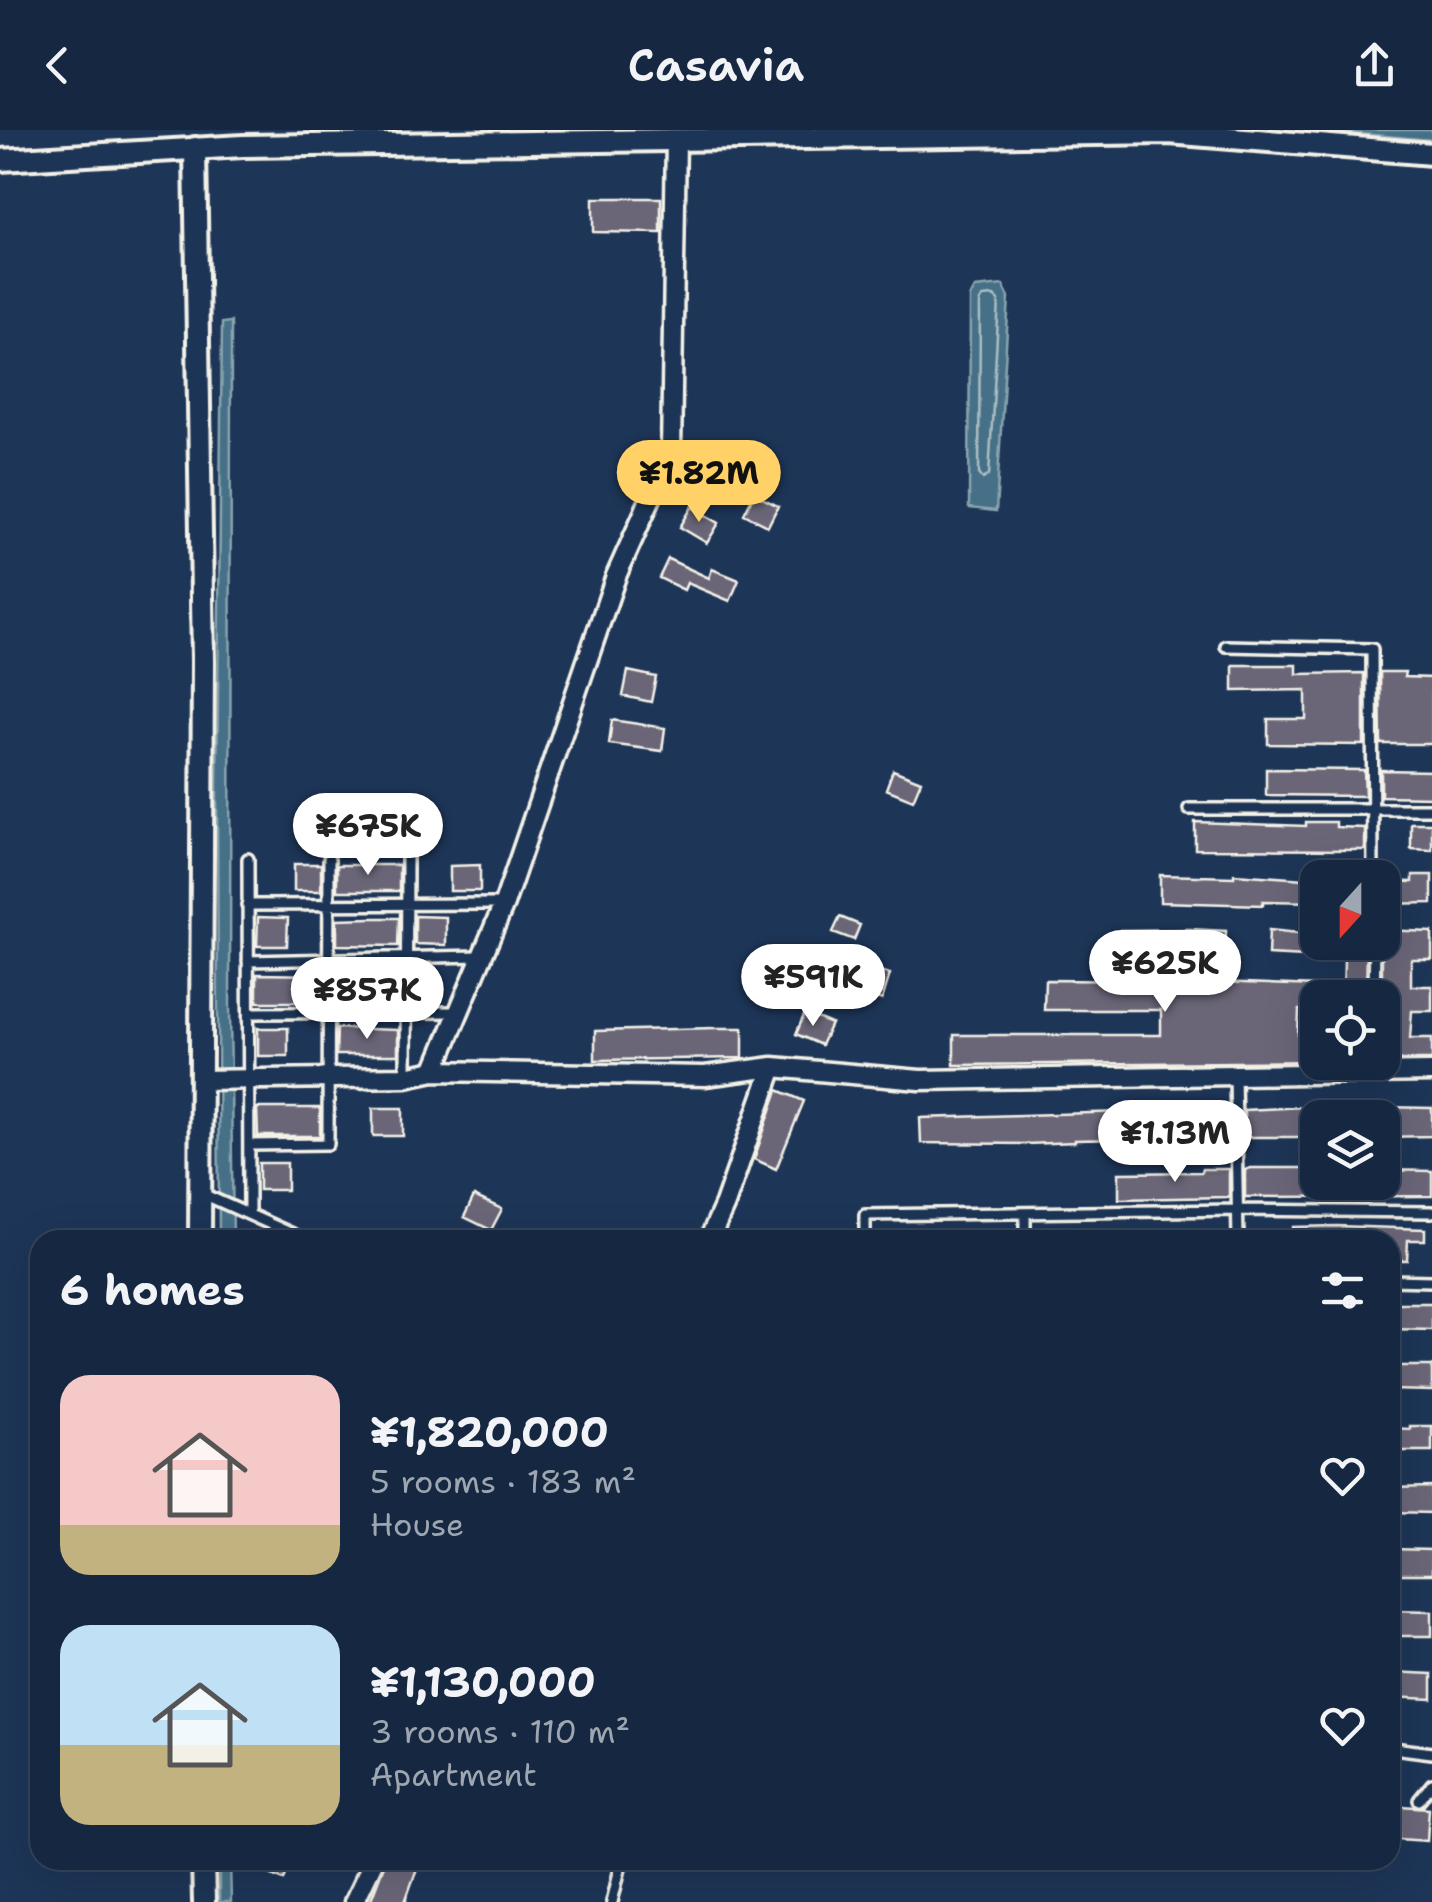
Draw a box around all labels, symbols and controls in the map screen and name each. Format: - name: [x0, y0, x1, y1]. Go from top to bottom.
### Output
- text: Casavia: [628, 35, 804, 95]
- icon: back: [30, 38, 85, 93]
- icon: share: [1347, 38, 1402, 93]
- pin: ¥1.82M: [618, 440, 780, 525]
- text: ¥1.82M: [639, 451, 759, 494]
- pin: ¥675K: [298, 793, 438, 878]
- text: ¥675K: [315, 804, 421, 847]
- north arrow: [1300, 860, 1400, 960]
- map controls: [1300, 860, 1400, 1200]
- pin: ¥625K: [1095, 930, 1235, 1015]
- text: ¥625K: [1111, 941, 1219, 984]
- pin: ¥591K: [743, 944, 883, 1029]
- text: ¥591K: [763, 955, 863, 998]
- pin: ¥857K: [297, 957, 437, 1042]
- text: ¥857K: [313, 968, 421, 1011]
- button: locate: [1300, 980, 1400, 1080]
- pin: ¥1.13M: [1094, 1100, 1256, 1185]
- button: layers: [1300, 1100, 1400, 1200]
- text: ¥1.13M: [1120, 1111, 1230, 1154]
- text: 6 homes: [60, 1262, 245, 1318]
- icon: filters: [1315, 1263, 1370, 1318]
- text: ¥1,820,000: [370, 1404, 609, 1460]
- icon: home: [140, 1415, 260, 1535]
- icon: heart: [1315, 1448, 1370, 1503]
- text: 5 rooms · 183 m²: [370, 1460, 636, 1503]
- text: House: [370, 1503, 464, 1546]
- text: ¥1,130,000: [370, 1654, 596, 1710]
- icon: home: [140, 1665, 260, 1785]
- icon: heart: [1315, 1698, 1370, 1753]
- text: 3 rooms · 110 m²: [370, 1710, 630, 1753]
- text: Apartment: [370, 1753, 537, 1796]

